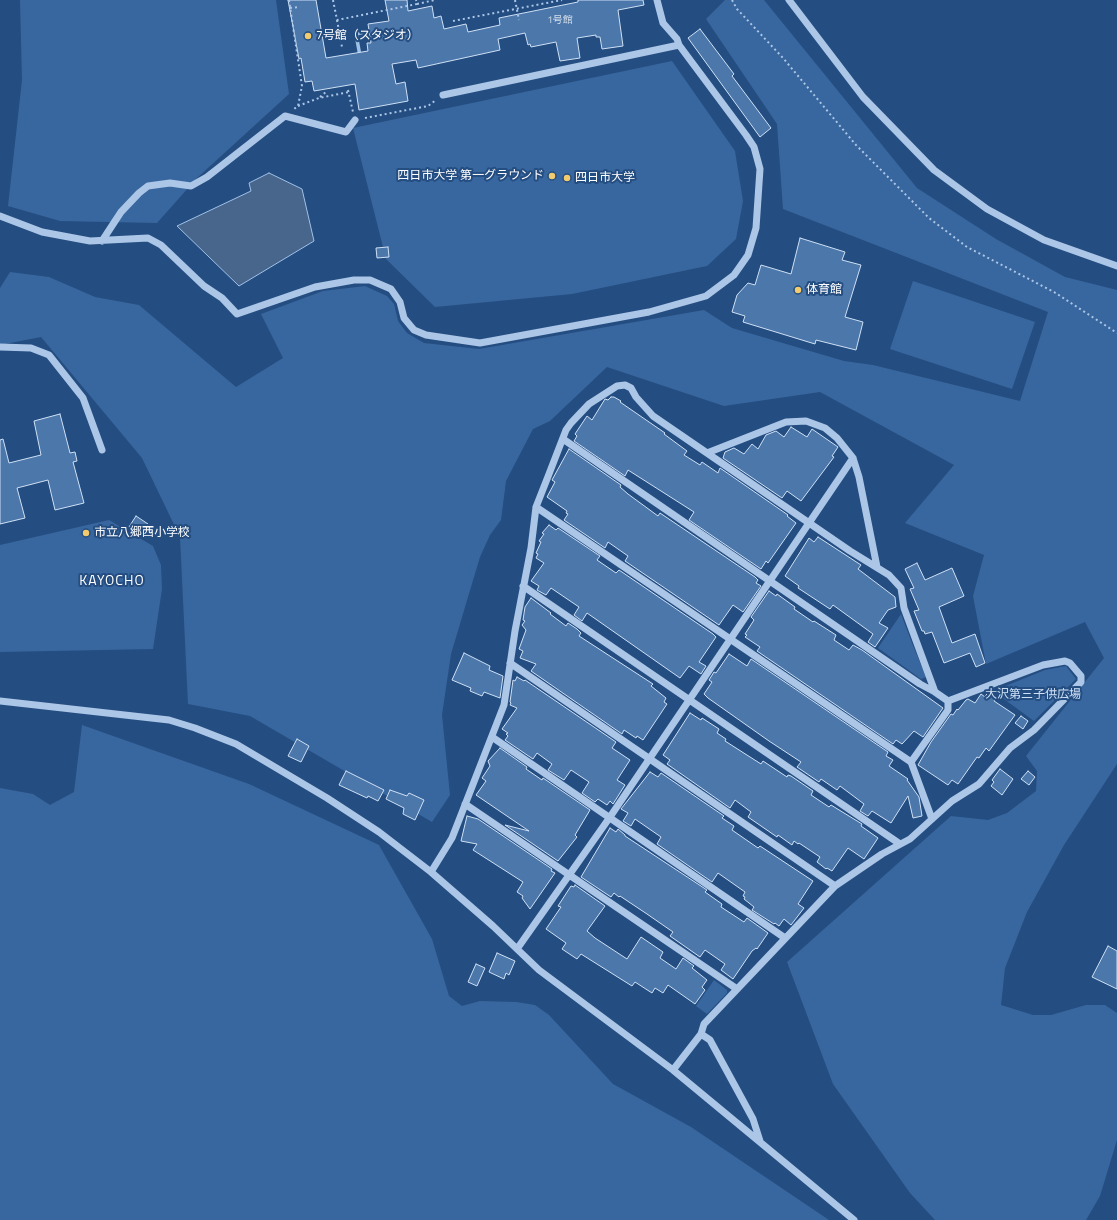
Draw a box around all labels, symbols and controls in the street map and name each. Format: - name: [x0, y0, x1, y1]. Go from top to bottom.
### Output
- house number: 1号館: [547, 15, 573, 27]
- place label: 7号館（スタジオ）: [316, 29, 419, 43]
- marker: 7号館（スタジオ）: [303, 31, 313, 41]
- place label: 四日市大学 第一グラウンド: [397, 169, 544, 183]
- marker: 四日市大学 第一グラウンド: [547, 171, 557, 181]
- place label: 四日市大学: [575, 171, 635, 185]
- marker: 四日市大学: [562, 173, 572, 183]
- place label: 体育館: [806, 283, 842, 297]
- marker: 体育館: [793, 285, 803, 295]
- place label: 市立八郷西小学校: [94, 526, 190, 540]
- marker: 市立八郷西小学校: [81, 528, 91, 538]
- district label: KAYOCHO: [79, 574, 145, 590]
- park label: 大沢第三子供広場: [985, 688, 1081, 702]

